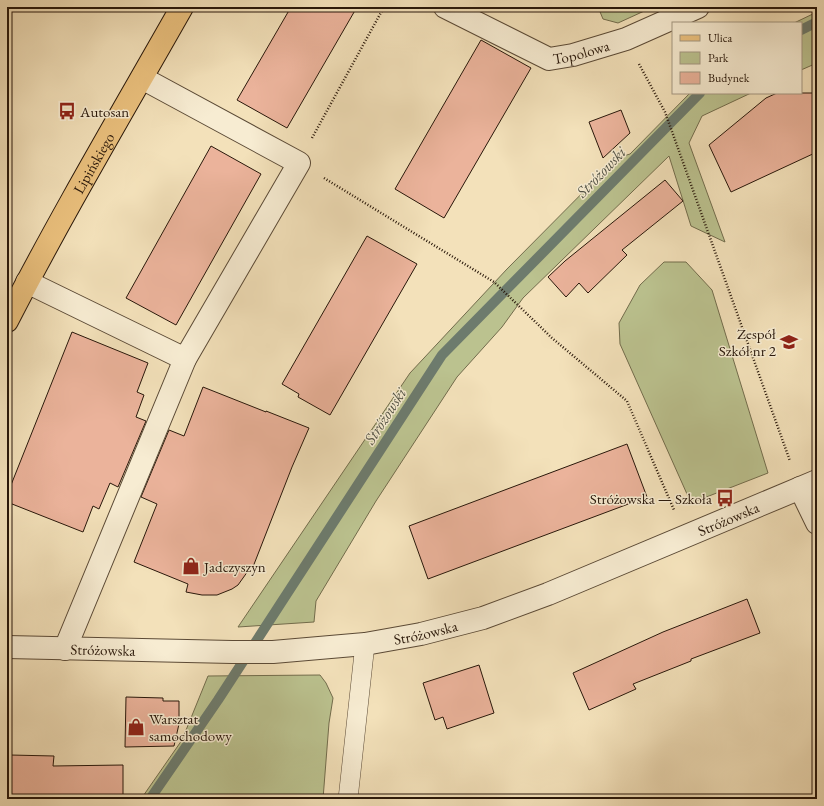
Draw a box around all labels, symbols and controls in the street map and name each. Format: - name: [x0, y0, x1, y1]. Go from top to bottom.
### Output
- legend: [672, 22, 802, 94]
- text: Ulica: [708, 30, 732, 46]
- street label: Topolowa: [551, 35, 611, 68]
- text: Park: [708, 50, 729, 66]
- text: Budynek: [708, 70, 750, 86]
- bus stop icon: Autosan: [57, 101, 77, 121]
- place label: Autosan: [79, 102, 129, 121]
- street label: Lipińskiego: [68, 129, 118, 197]
- water label: Stróżowski: [571, 141, 631, 203]
- place label: Zespół Szkół nr 2: [719, 324, 777, 360]
- school or university icon: Zespół Szkół nr 2: [779, 332, 799, 352]
- water label: Stróżowski: [358, 383, 412, 449]
- bus stop icon: Stróżowska — Szkoła: [715, 488, 735, 508]
- place label: Stróżowska — Szkoła: [590, 489, 712, 508]
- street label: Stróżowska: [695, 497, 762, 540]
- shop icon: Jadczyszyn: [181, 556, 201, 576]
- place label: Jadczyszyn: [202, 557, 266, 576]
- street label: Stróżowska: [392, 616, 459, 648]
- street label: Stróżowska: [70, 639, 136, 659]
- place label: Warsztat samochodowy: [149, 709, 232, 745]
- shop icon: Warsztat samochodowy: [126, 717, 146, 737]

